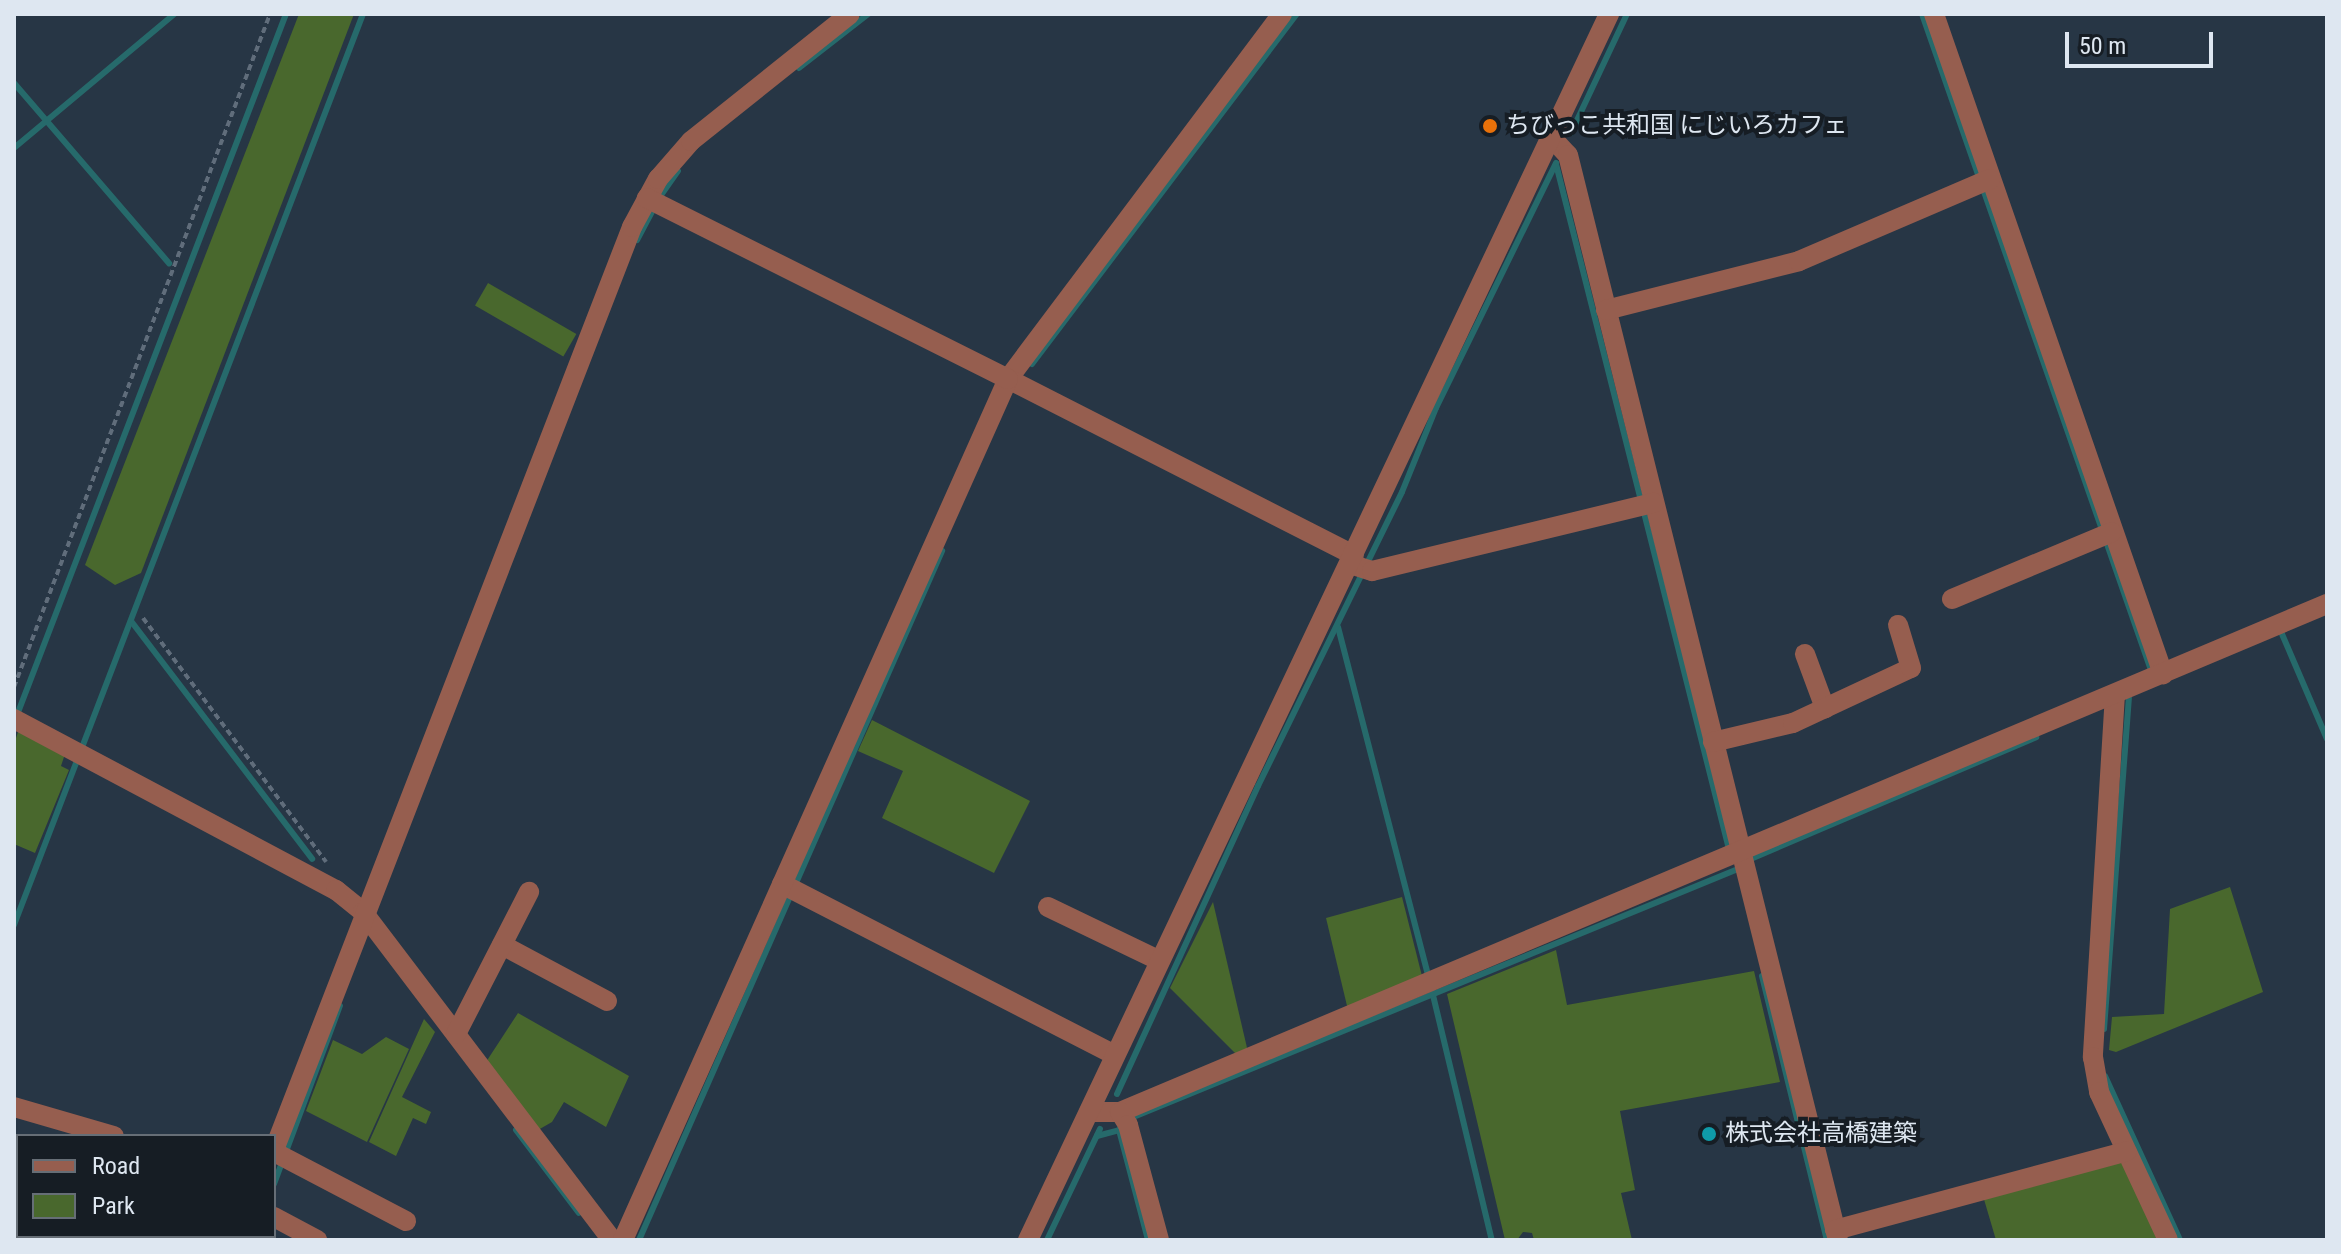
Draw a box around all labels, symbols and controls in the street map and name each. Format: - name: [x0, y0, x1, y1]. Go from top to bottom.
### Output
- scale bar: [2069, 16, 2217, 66]
- text: 50 m: [2079, 32, 2126, 60]
- place label: ちびっこ共和国 にじいろカフェ: [1506, 112, 1848, 140]
- marker: ちびっこ共和国 にじいろカフェ: [1481, 117, 1499, 135]
- place label: 株式会社高橋建築: [1725, 1120, 1917, 1148]
- marker: 株式会社高橋建築: [1700, 1125, 1718, 1143]
- legend: [16, 1134, 276, 1238]
- text: Road: [92, 1152, 140, 1180]
- text: Park: [92, 1192, 135, 1220]

